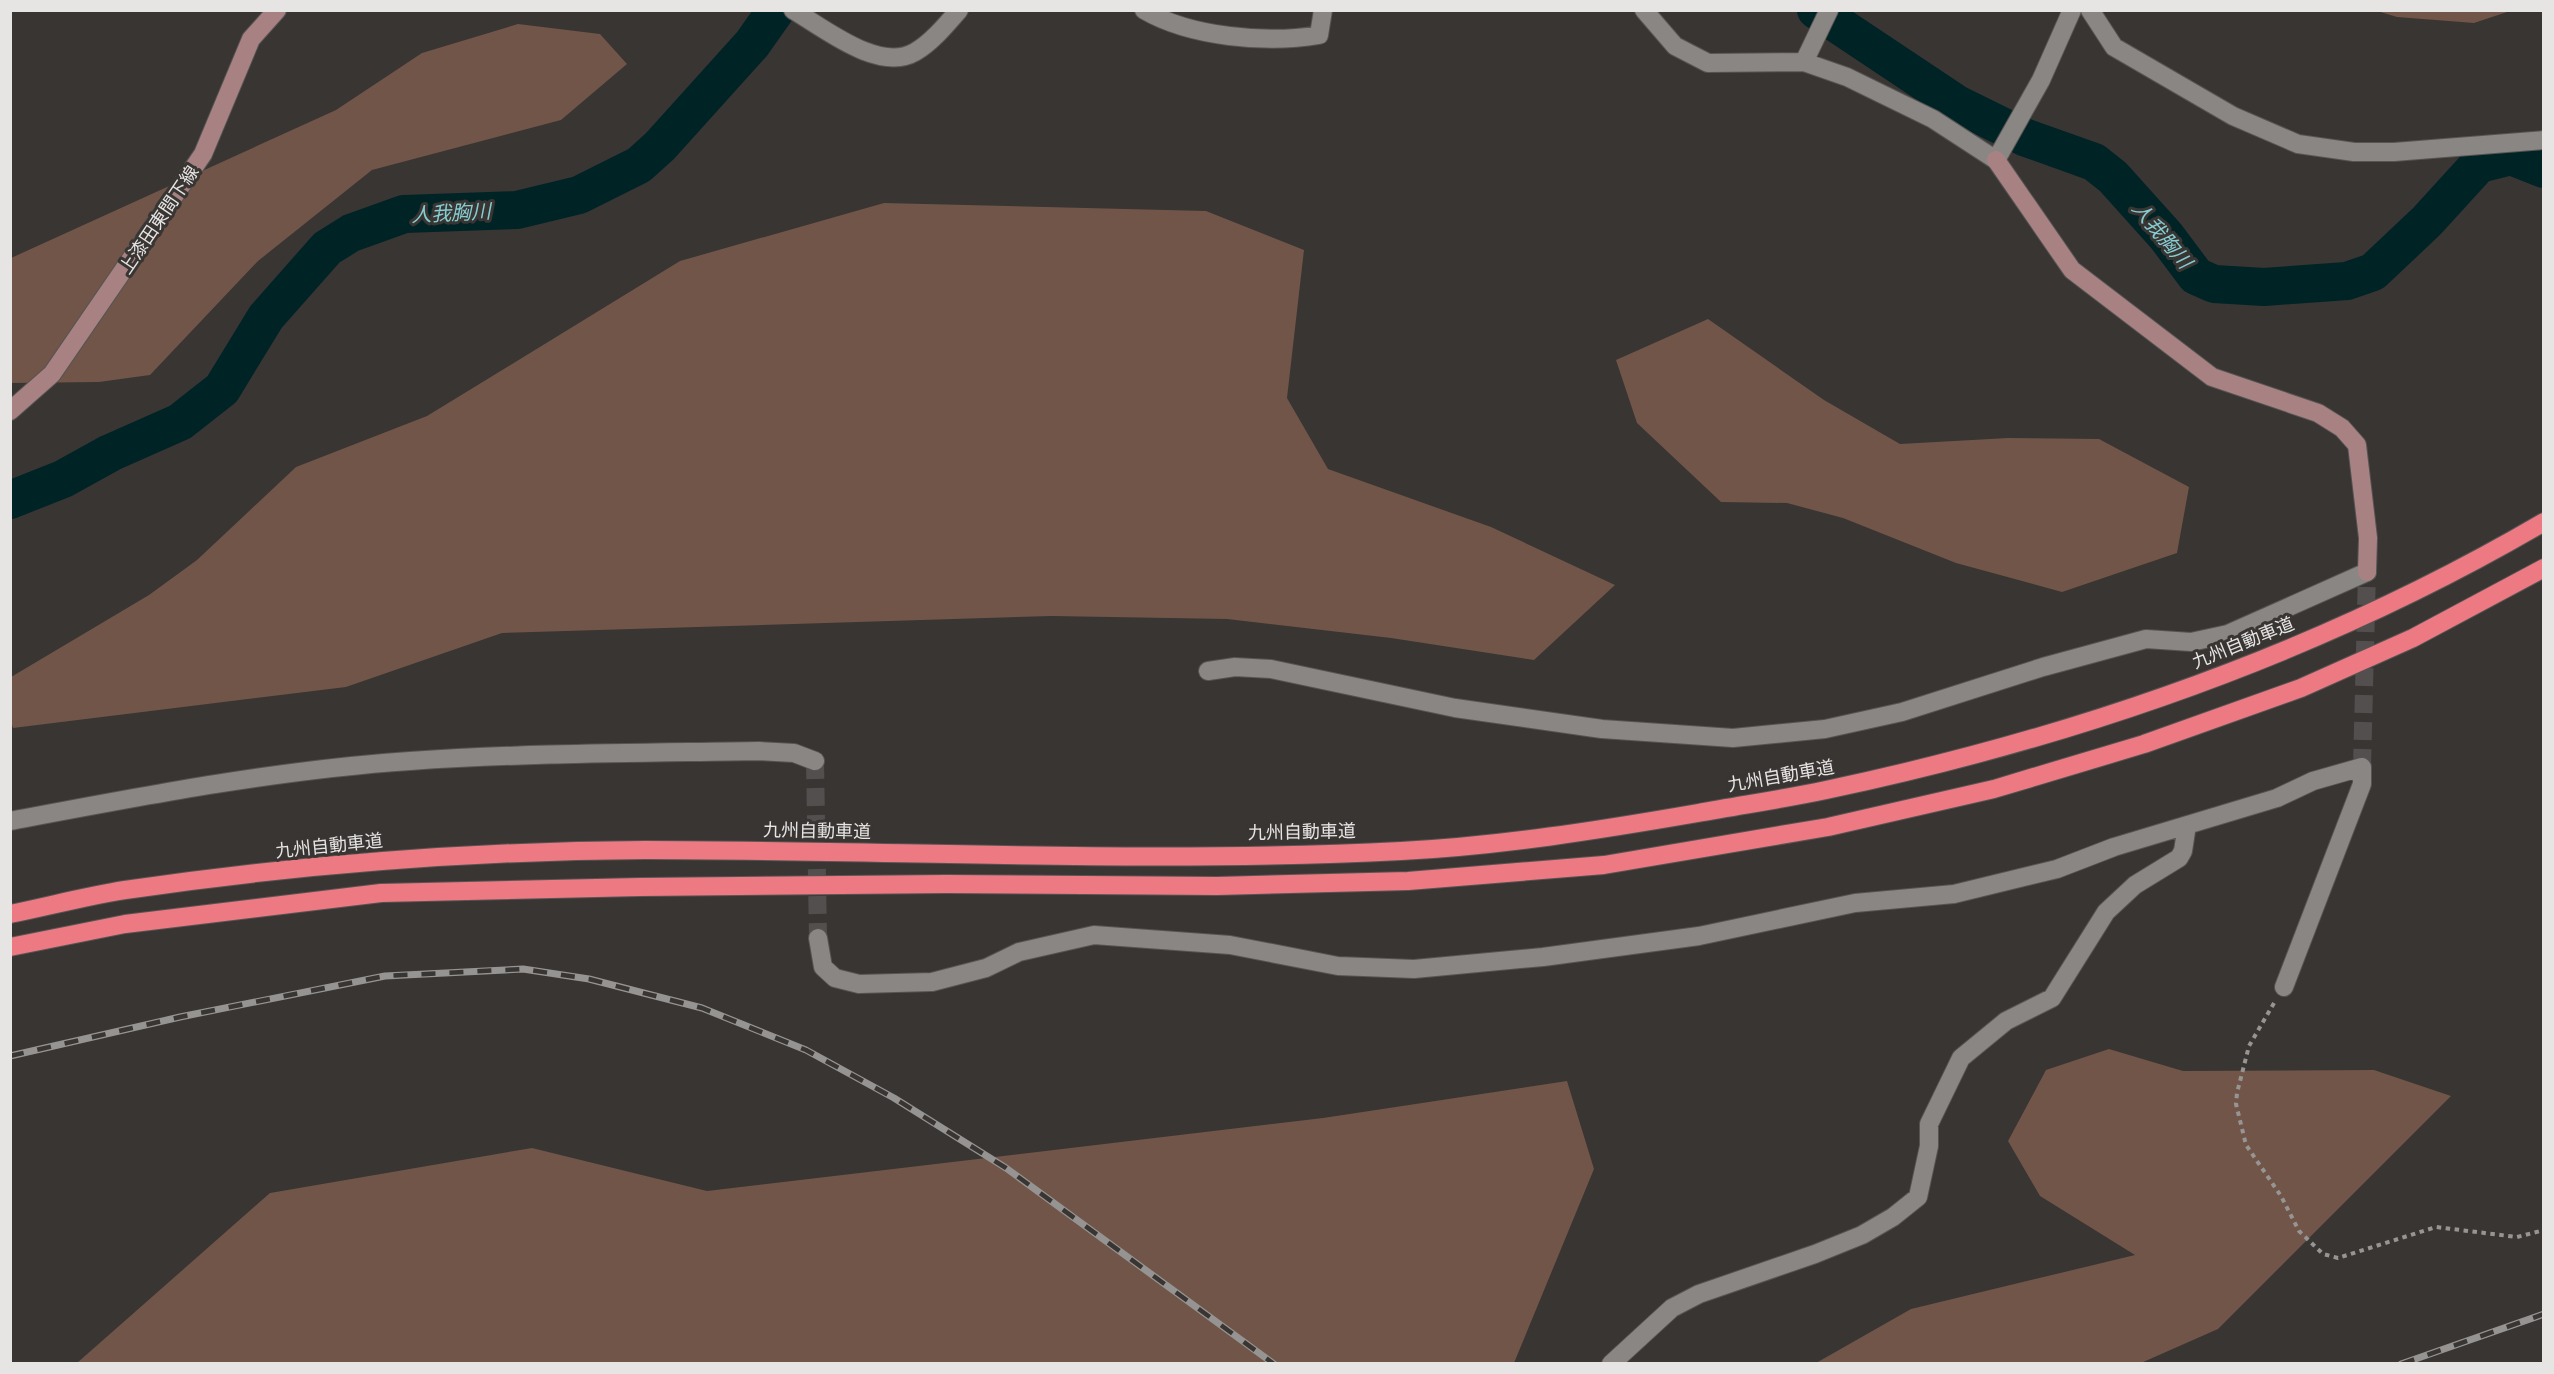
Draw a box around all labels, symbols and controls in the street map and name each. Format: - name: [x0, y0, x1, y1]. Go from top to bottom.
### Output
- street label: 上漆田東間下線: [115, 162, 203, 278]
- water label: 人我胸川: [2127, 197, 2198, 275]
- water label: 人我胸川: [410, 199, 494, 227]
- street label: 九州自動車道: [2189, 613, 2297, 673]
- street label: 九州自動車道: [1726, 756, 1836, 796]
- street label: 九州自動車道: [763, 819, 871, 843]
- street label: 九州自動車道: [1248, 820, 1356, 844]
- street label: 九州自動車道: [274, 829, 384, 863]

